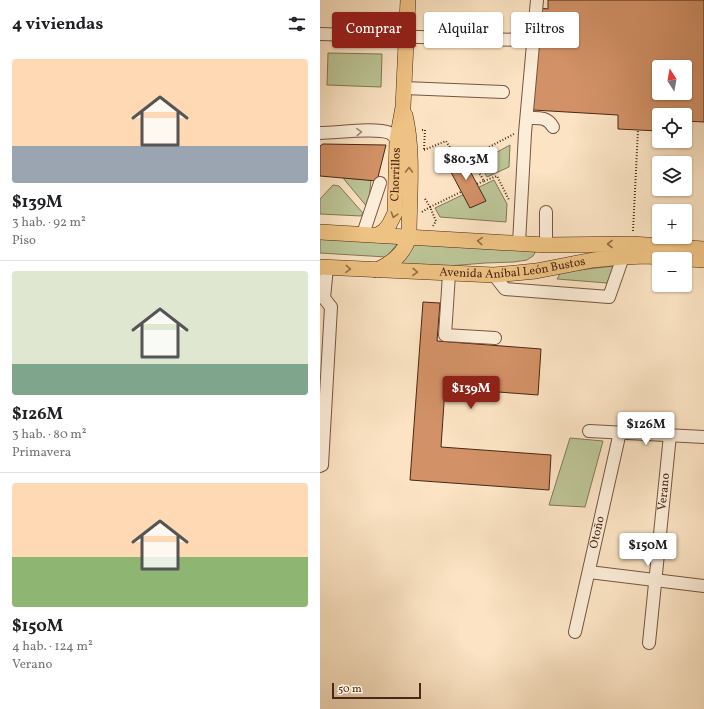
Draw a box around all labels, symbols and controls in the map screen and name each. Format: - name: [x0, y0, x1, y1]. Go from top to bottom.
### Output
- chip: Comprar: [332, 12, 416, 48]
- chip: Alquilar: [424, 12, 503, 48]
- chip: Filtros: [511, 12, 579, 48]
- text: 4 viviendas: [12, 13, 103, 36]
- icon: filters: [286, 13, 308, 35]
- north arrow: [652, 60, 692, 100]
- map controls: [652, 60, 692, 292]
- icon: home: [124, 85, 196, 157]
- button: locate: [652, 108, 692, 148]
- one-way arrow: [356, 127, 362, 136]
- street label: Chorrillos: [387, 147, 405, 202]
- pin: $80.3M: [433, 147, 499, 181]
- text: $80.3M: [444, 151, 488, 169]
- button: layers: [652, 156, 692, 196]
- one-way arrow: [405, 167, 413, 173]
- text: $139M: [12, 191, 63, 214]
- button: +: [652, 204, 692, 244]
- one-way arrow: [390, 211, 399, 218]
- text: 3 hab. · 92 m²: [12, 214, 86, 232]
- text: Piso: [12, 232, 36, 250]
- one-way arrow: [477, 237, 483, 245]
- one-way arrow: [607, 240, 613, 248]
- button: −: [652, 252, 692, 292]
- street label: Avenida Aníbal León Bustos: [439, 254, 587, 283]
- one-way arrow: [345, 264, 351, 273]
- one-way arrow: [412, 268, 418, 276]
- icon: home: [124, 297, 196, 369]
- pin: $139M: [443, 376, 499, 410]
- text: $139M: [452, 380, 490, 398]
- text: $126M: [12, 403, 63, 426]
- pin: $126M: [618, 412, 674, 446]
- text: $126M: [627, 416, 665, 434]
- text: 3 hab. · 80 m²: [12, 426, 87, 444]
- text: Primavera: [12, 444, 71, 462]
- street label: Verano: [654, 472, 674, 511]
- icon: home: [124, 509, 196, 581]
- street label: Otoño: [586, 515, 609, 550]
- pin: $150M: [620, 533, 676, 567]
- text: $150M: [628, 537, 668, 555]
- text: $150M: [12, 615, 63, 638]
- text: 4 hab. · 124 m²: [12, 638, 93, 656]
- text: Verano: [12, 656, 52, 674]
- scale bar: [332, 681, 421, 700]
- text: 50 m: [338, 682, 362, 697]

